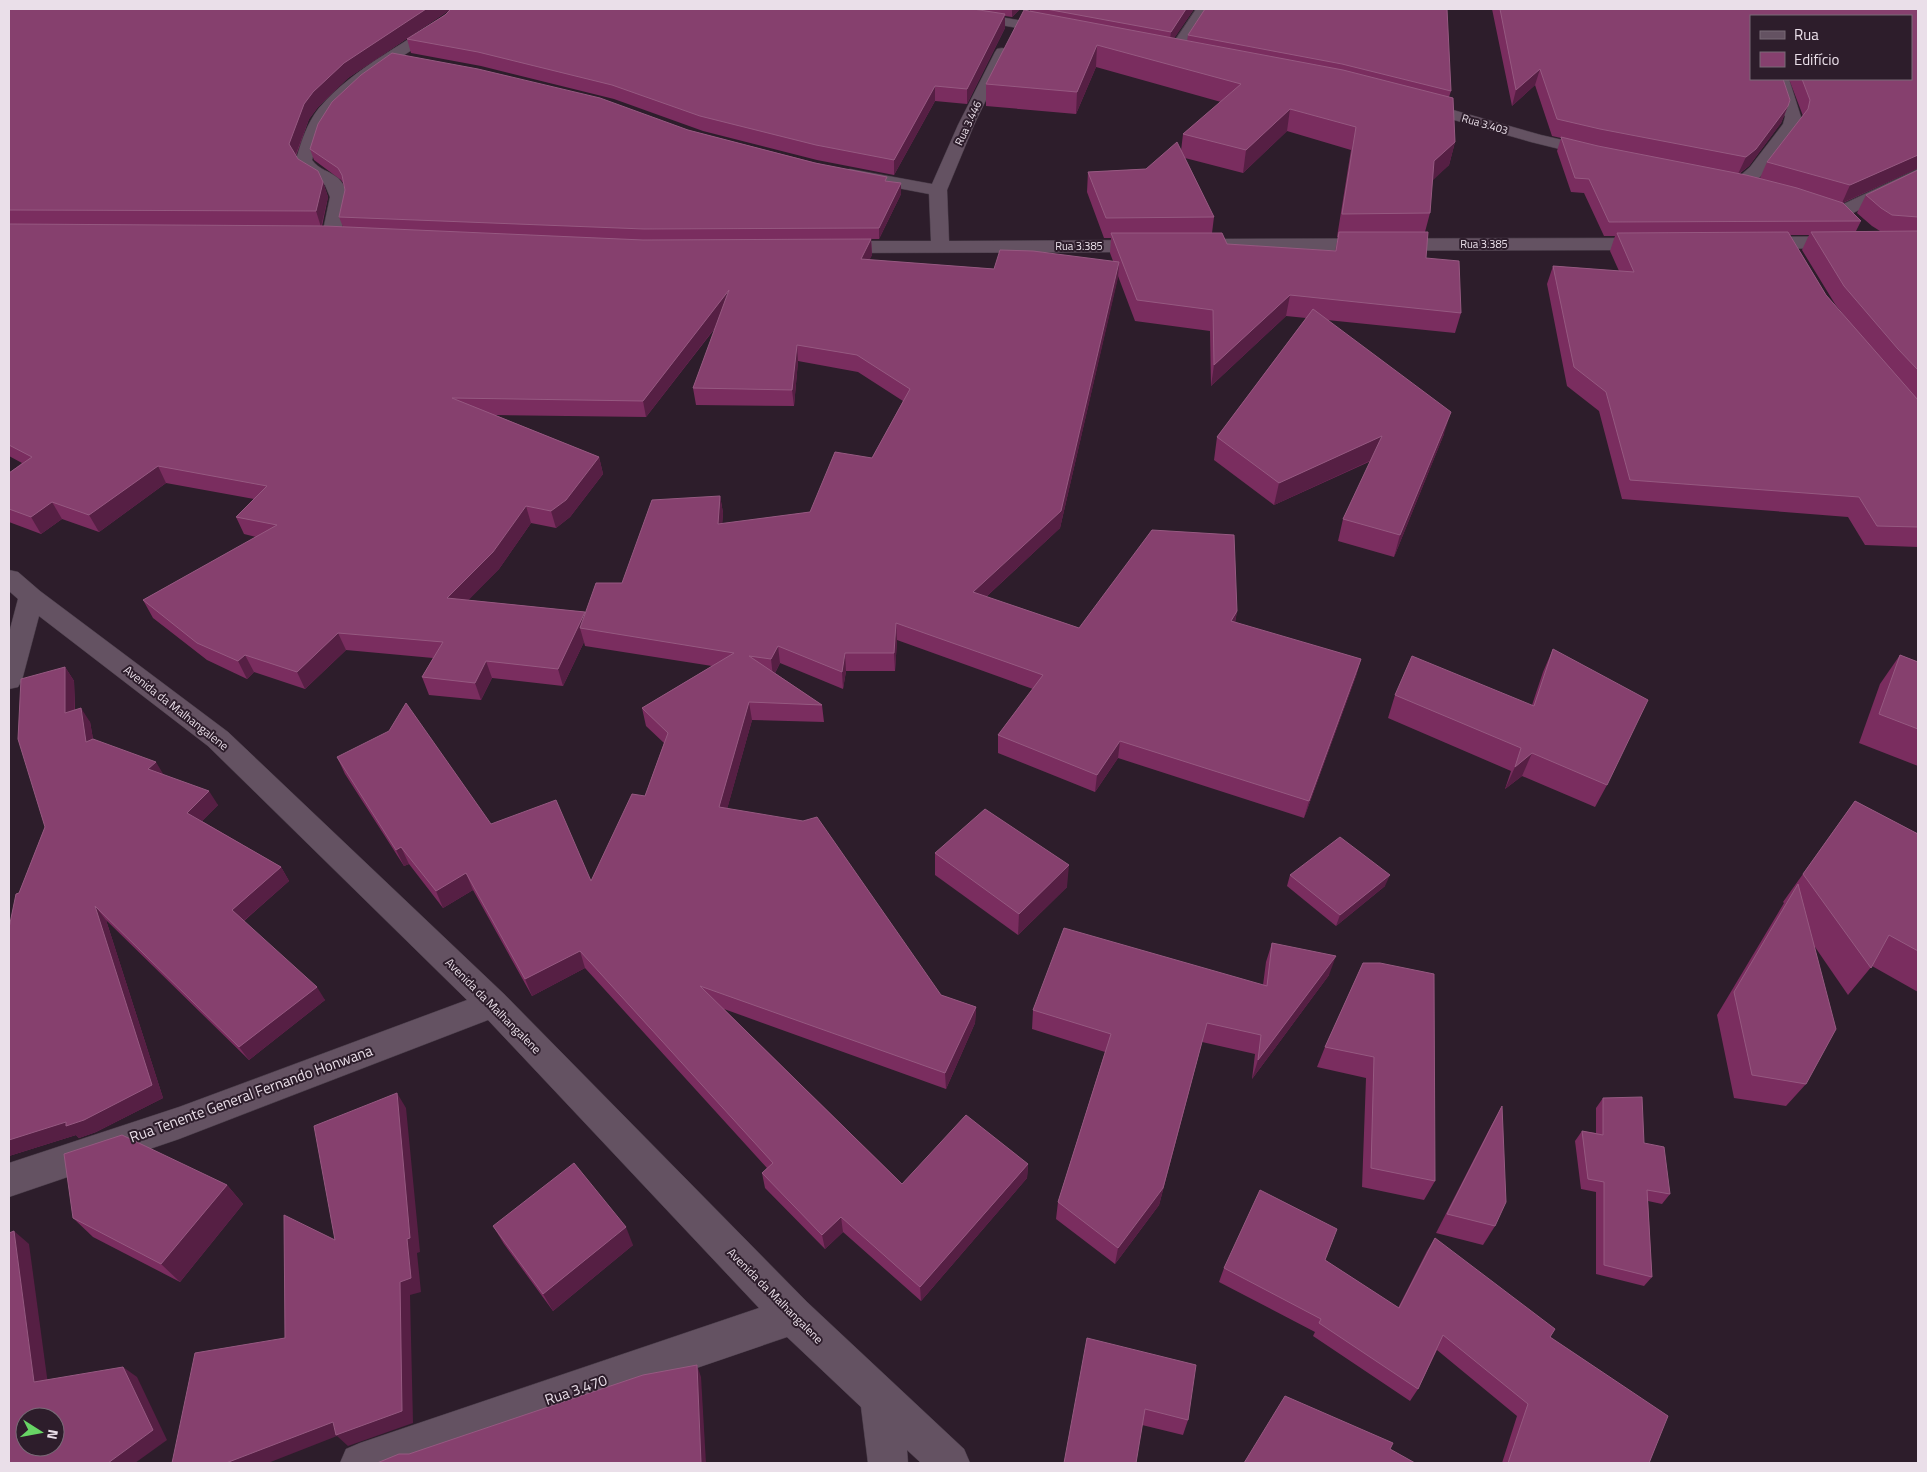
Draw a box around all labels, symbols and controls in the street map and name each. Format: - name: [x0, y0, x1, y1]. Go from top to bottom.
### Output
- legend: [1750, 15, 1912, 80]
- text: Rua: [1794, 23, 1819, 46]
- text: Edifício: [1794, 48, 1839, 71]
- street label: Rua 3.446: [951, 98, 985, 148]
- street label: Rua 3.403: [1460, 110, 1510, 138]
- street label: Rua 3.385: [1460, 236, 1508, 252]
- street label: Rua 3.385: [1055, 238, 1103, 254]
- street label: Avenida da Malhangalene: [120, 660, 233, 755]
- street label: Avenida da Malhangalene: [441, 953, 546, 1058]
- street label: Rua Tenente General Fernando Honwana: [126, 1039, 376, 1148]
- street label: Avenida da Malhangalene: [723, 1243, 828, 1348]
- street label: Rua 3.470: [541, 1368, 610, 1411]
- north arrow: [15, 1407, 65, 1457]
- text: N: [42, 1428, 64, 1441]

